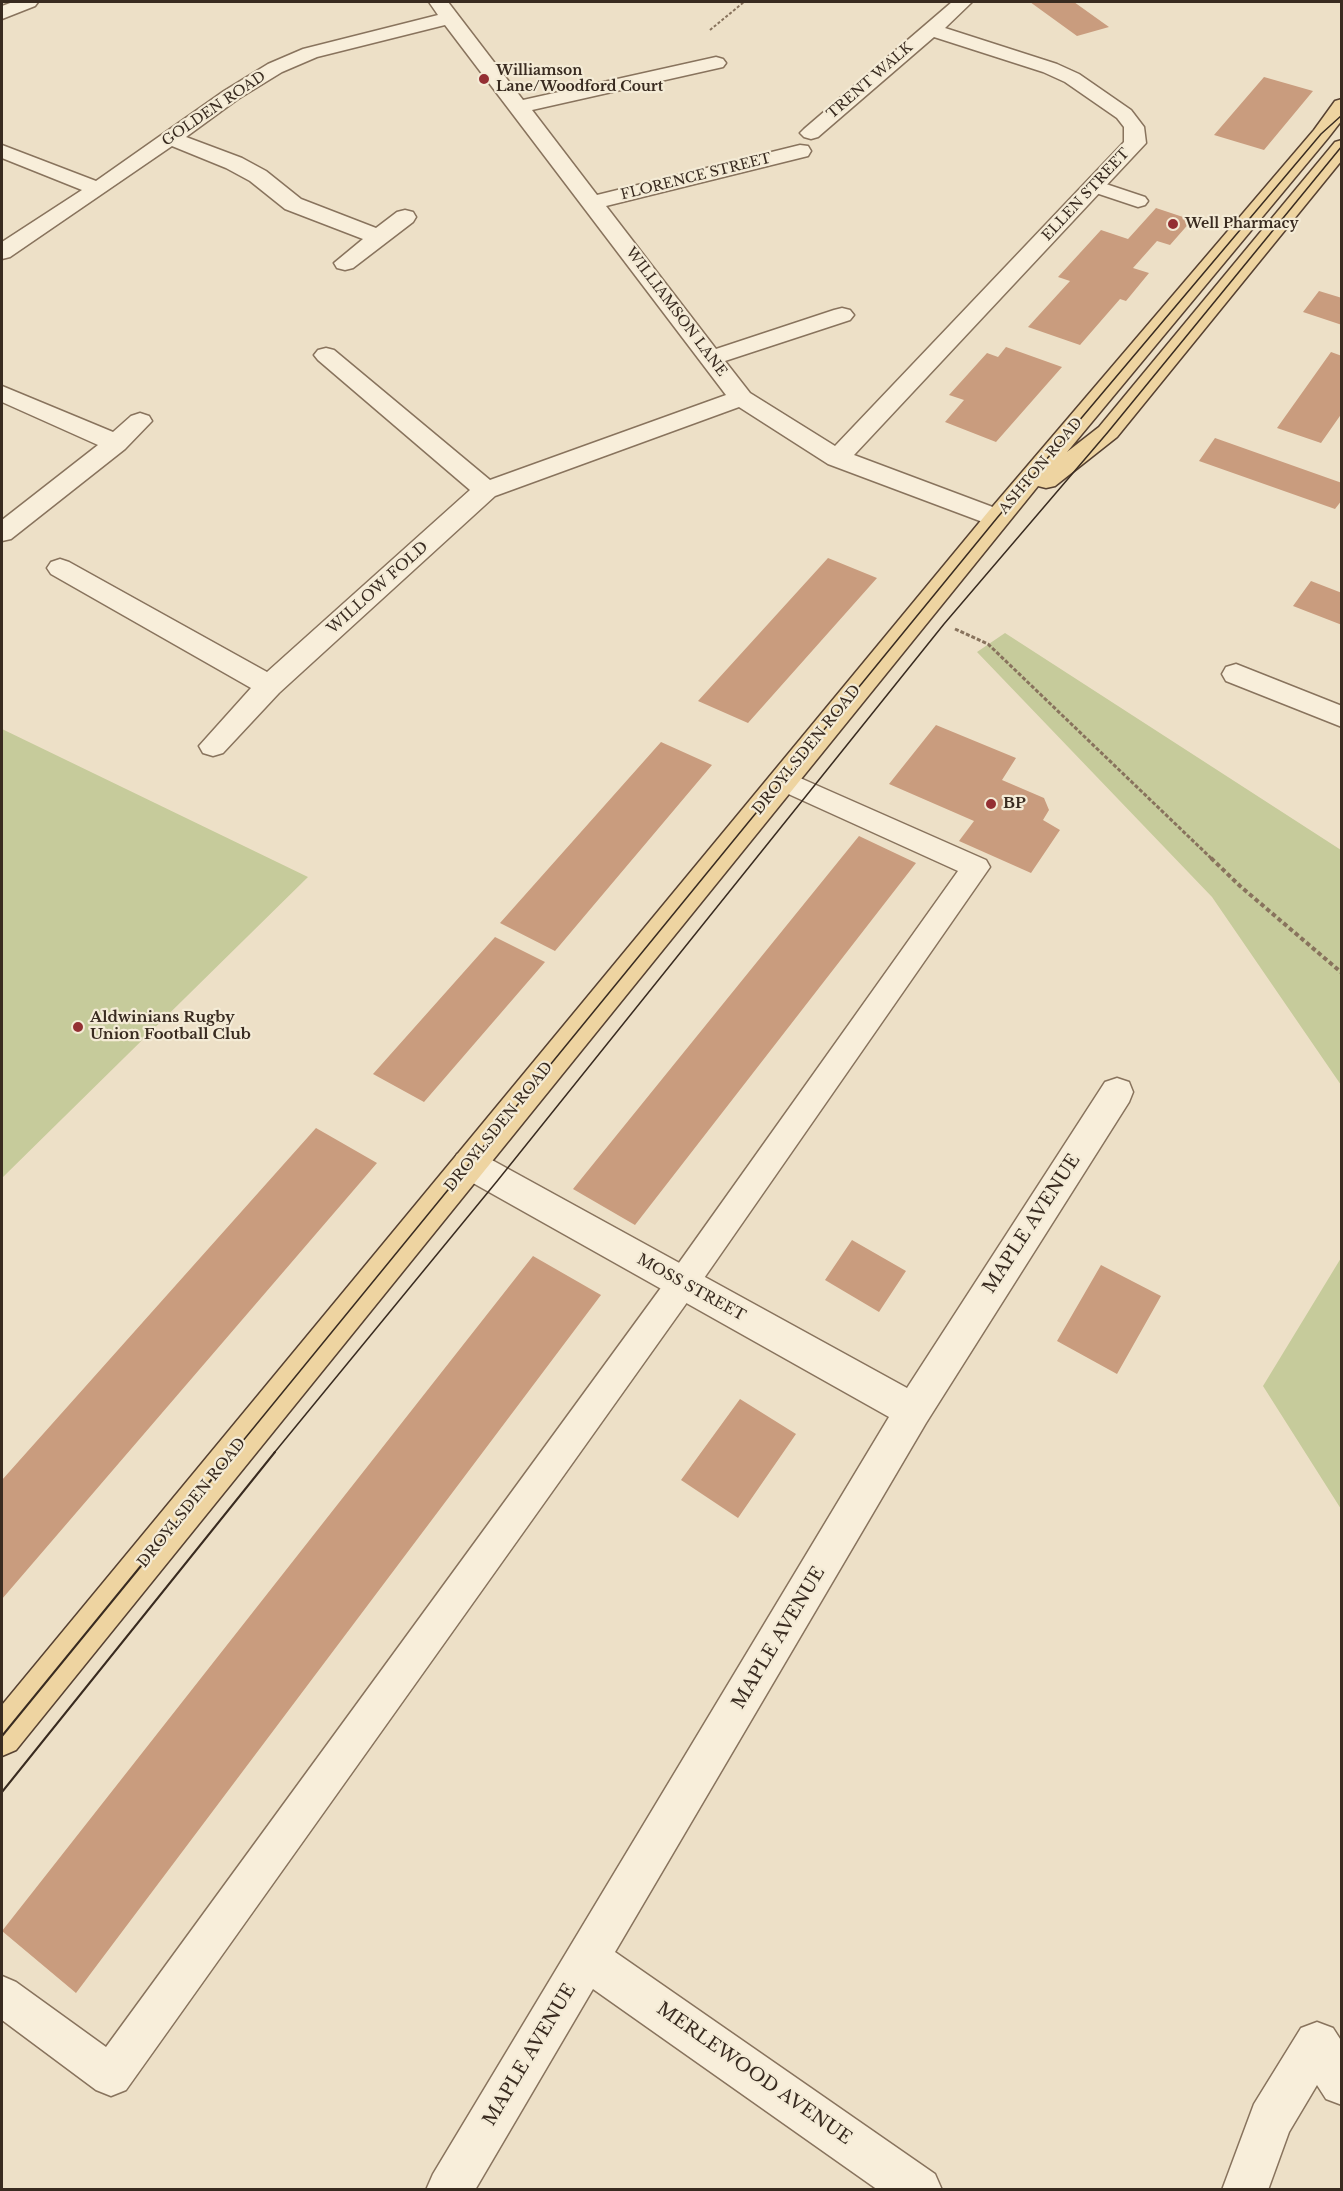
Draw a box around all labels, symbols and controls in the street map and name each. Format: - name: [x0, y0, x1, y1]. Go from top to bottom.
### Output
- street label: TRENT WALK: [824, 39, 916, 123]
- place label: Williamson Lane/Woodford Court: [496, 63, 663, 96]
- street label: GOLDEN ROAD: [159, 68, 269, 150]
- marker: Williamson Lane/Woodford Court: [477, 72, 491, 86]
- street label: ELLEN STREET: [1039, 145, 1133, 245]
- street label: FLORENCE STREET: [619, 150, 773, 204]
- place label: Well Pharmacy: [1185, 216, 1298, 232]
- marker: Well Pharmacy: [1166, 217, 1180, 231]
- street label: WILLIAMSON LANE: [622, 244, 730, 380]
- street label: ASHTON ROAD: [996, 414, 1086, 518]
- street label: WILLOW FOLD: [324, 538, 432, 638]
- street label: DROYLSDEN ROAD: [749, 682, 865, 818]
- place label: BP: [1003, 795, 1026, 813]
- marker: BP: [984, 797, 998, 811]
- place label: Aldwinians Rugby Union Football Club: [90, 1009, 251, 1044]
- marker: Aldwinians Rugby Union Football Club: [71, 1020, 85, 1034]
- street label: DROYLSDEN ROAD: [441, 1059, 557, 1195]
- street label: MAPLE AVENUE: [979, 1150, 1085, 1298]
- street label: MOSS STREET: [634, 1251, 748, 1325]
- street label: DROYLSDEN ROAD: [134, 1435, 250, 1571]
- street label: MAPLE AVENUE: [728, 1563, 830, 1713]
- street label: MAPLE AVENUE: [479, 1980, 581, 2130]
- street label: MERLEWOOD AVENUE: [652, 1998, 856, 2150]

